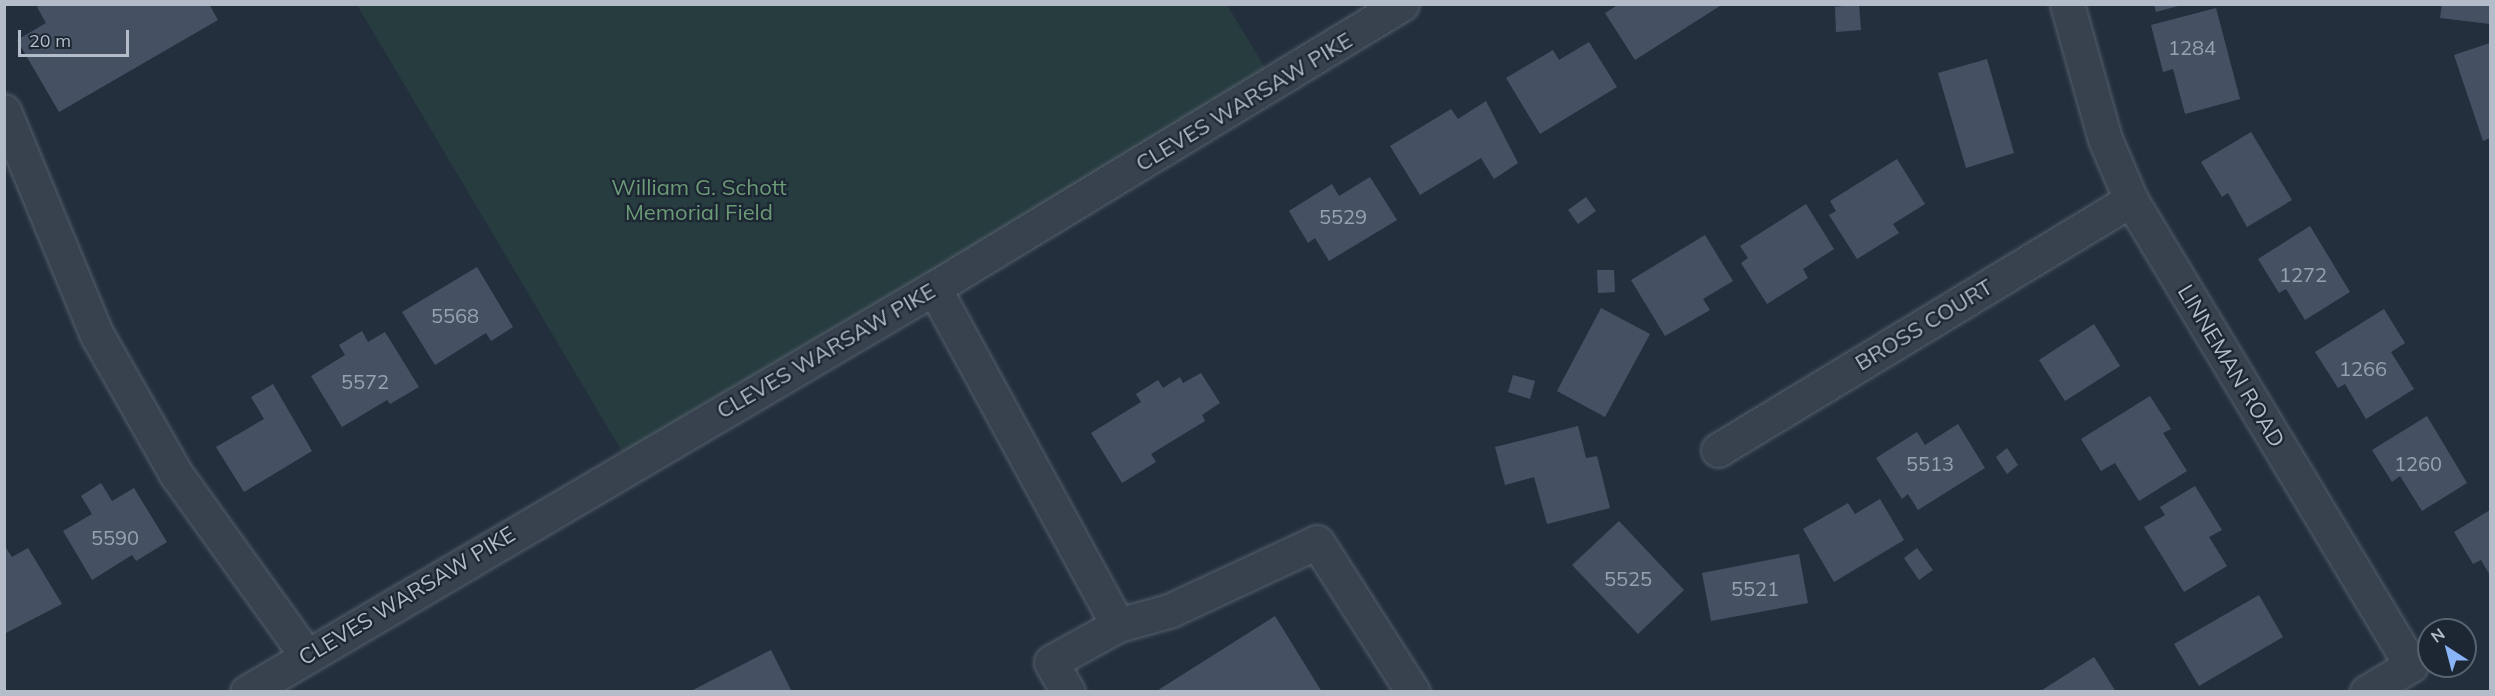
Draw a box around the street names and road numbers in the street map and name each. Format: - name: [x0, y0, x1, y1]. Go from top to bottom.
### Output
- street label: CLEVES WARSAW PIKE: [1131, 27, 1357, 177]
- street label: BROSS COURT: [1850, 274, 1998, 376]
- street label: CLEVES WARSAW PIKE: [712, 278, 940, 424]
- street label: LINNEMAN ROAD: [2172, 280, 2290, 452]
- street label: CLEVES WARSAW PIKE: [294, 521, 520, 671]

